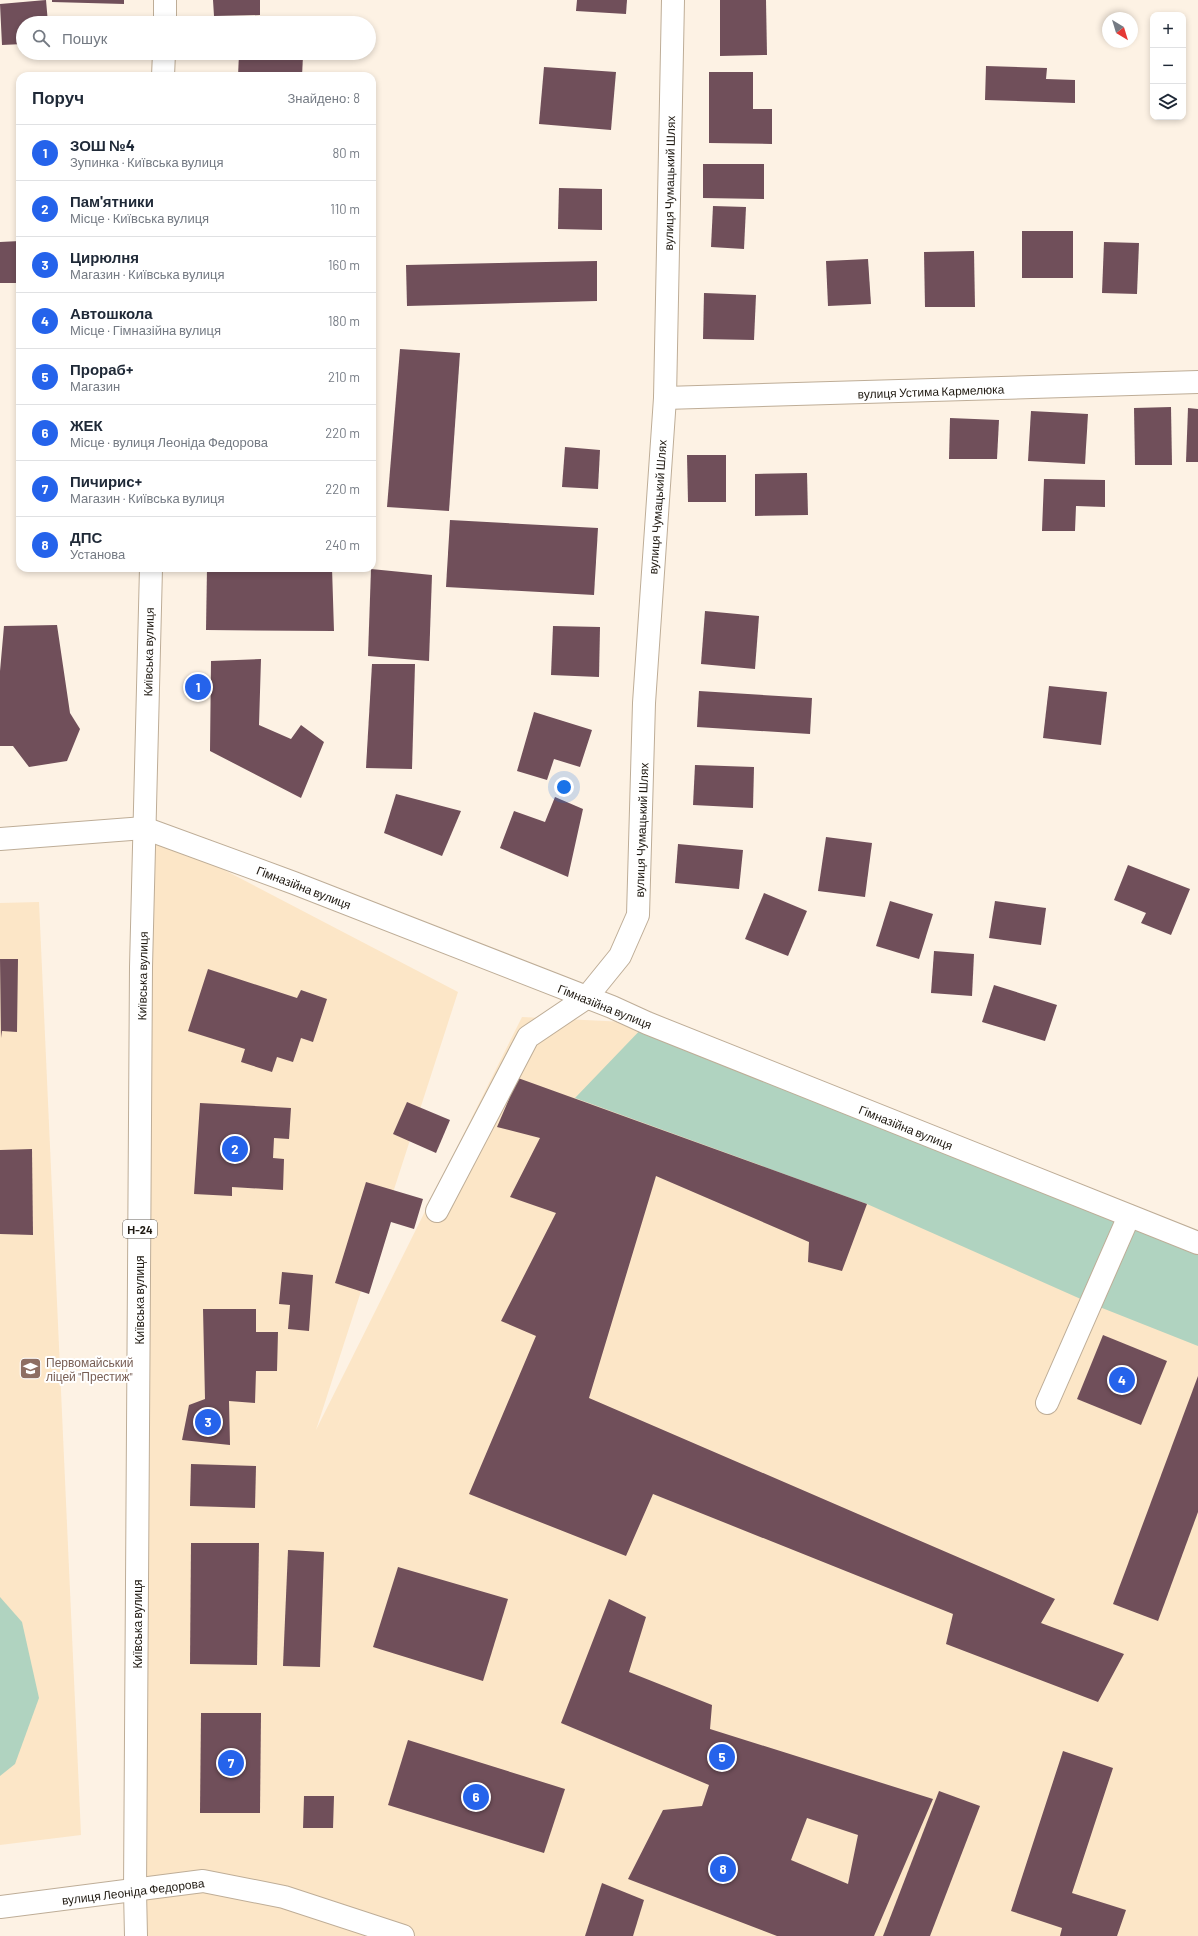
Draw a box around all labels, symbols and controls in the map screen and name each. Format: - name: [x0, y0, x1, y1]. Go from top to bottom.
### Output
- north arrow: [1102, 12, 1138, 48]
- map controls: [1150, 12, 1186, 120]
- button: +: [1150, 12, 1186, 48]
- search box: [16, 16, 376, 60]
- icon: search: [30, 27, 52, 49]
- text: Пошук: [62, 29, 107, 47]
- button: −: [1150, 48, 1186, 84]
- button: layers: [1150, 84, 1186, 120]
- text: Поруч: [32, 87, 84, 107]
- text: Знайдено: 8: [287, 90, 360, 106]
- street label: вулиця Чумацький Шлях: [661, 115, 678, 251]
- text: ЗОШ №4: [70, 136, 135, 154]
- text: 1: [43, 145, 47, 161]
- text: 80 m: [333, 145, 360, 161]
- text: Зупинка · Київська вулиця: [70, 154, 223, 170]
- text: Пам'ятники: [70, 192, 154, 210]
- text: 2: [41, 201, 49, 217]
- text: 110 m: [330, 201, 360, 217]
- text: Місце · Київська вулиця: [70, 210, 209, 226]
- text: Цирюлня: [70, 248, 139, 266]
- text: 3: [41, 257, 49, 273]
- text: 160 m: [328, 257, 360, 273]
- text: Магазин · Київська вулиця: [70, 266, 225, 282]
- text: Автошкола: [70, 304, 153, 322]
- text: 4: [41, 313, 49, 329]
- text: 180 m: [328, 313, 360, 329]
- text: Місце · Гімназійна вулиця: [70, 322, 221, 338]
- text: Прораб+: [70, 360, 133, 378]
- text: 5: [41, 369, 49, 385]
- text: 210 m: [328, 369, 360, 385]
- text: Магазин: [70, 378, 120, 394]
- street label: вулиця Устима Кармелюка: [857, 381, 1005, 402]
- text: ЖЕК: [70, 416, 103, 434]
- text: 6: [42, 425, 48, 441]
- text: 220 m: [325, 425, 360, 441]
- text: Місце · вулиця Леоніда Федорова: [70, 434, 268, 450]
- street label: вулиця Чумацький Шлях: [645, 439, 670, 575]
- text: Пичирис+: [70, 472, 142, 490]
- text: 7: [42, 481, 48, 497]
- text: 220 m: [325, 481, 360, 497]
- text: Магазин · Київська вулиця: [70, 490, 225, 506]
- text: ДПС: [70, 528, 102, 546]
- text: 8: [41, 537, 49, 553]
- text: 240 m: [325, 537, 360, 553]
- text: Установа: [70, 546, 125, 562]
- street label: Київська вулиця: [140, 607, 157, 697]
- pin: 1: [185, 672, 211, 702]
- street label: вулиця Чумацький Шлях: [632, 762, 651, 898]
- your location: [554, 777, 574, 797]
- street label: Гімназійна вулиця: [254, 863, 353, 912]
- street label: Київська вулиця: [134, 931, 151, 1021]
- street label: Гімназійна вулиця: [556, 981, 654, 1032]
- street label: Гімназійна вулиця: [857, 1102, 955, 1153]
- pin: 2: [222, 1134, 248, 1164]
- road number: Н-24: [123, 1220, 157, 1238]
- street label: Київська вулиця: [132, 1255, 147, 1345]
- place label: Первомайський ліцей "Престиж": [46, 1355, 133, 1384]
- school or university icon: Первомайський ліцей "Престиж": [17, 1356, 43, 1382]
- pin: 4: [1109, 1365, 1135, 1395]
- pin: 3: [195, 1407, 221, 1437]
- street label: Київська вулиця: [130, 1579, 145, 1669]
- pin: 5: [709, 1742, 735, 1772]
- pin: 7: [218, 1748, 244, 1778]
- pin: 6: [463, 1782, 489, 1812]
- pin: 8: [710, 1854, 736, 1884]
- street label: вулиця Леоніда Федорова: [61, 1875, 205, 1908]

